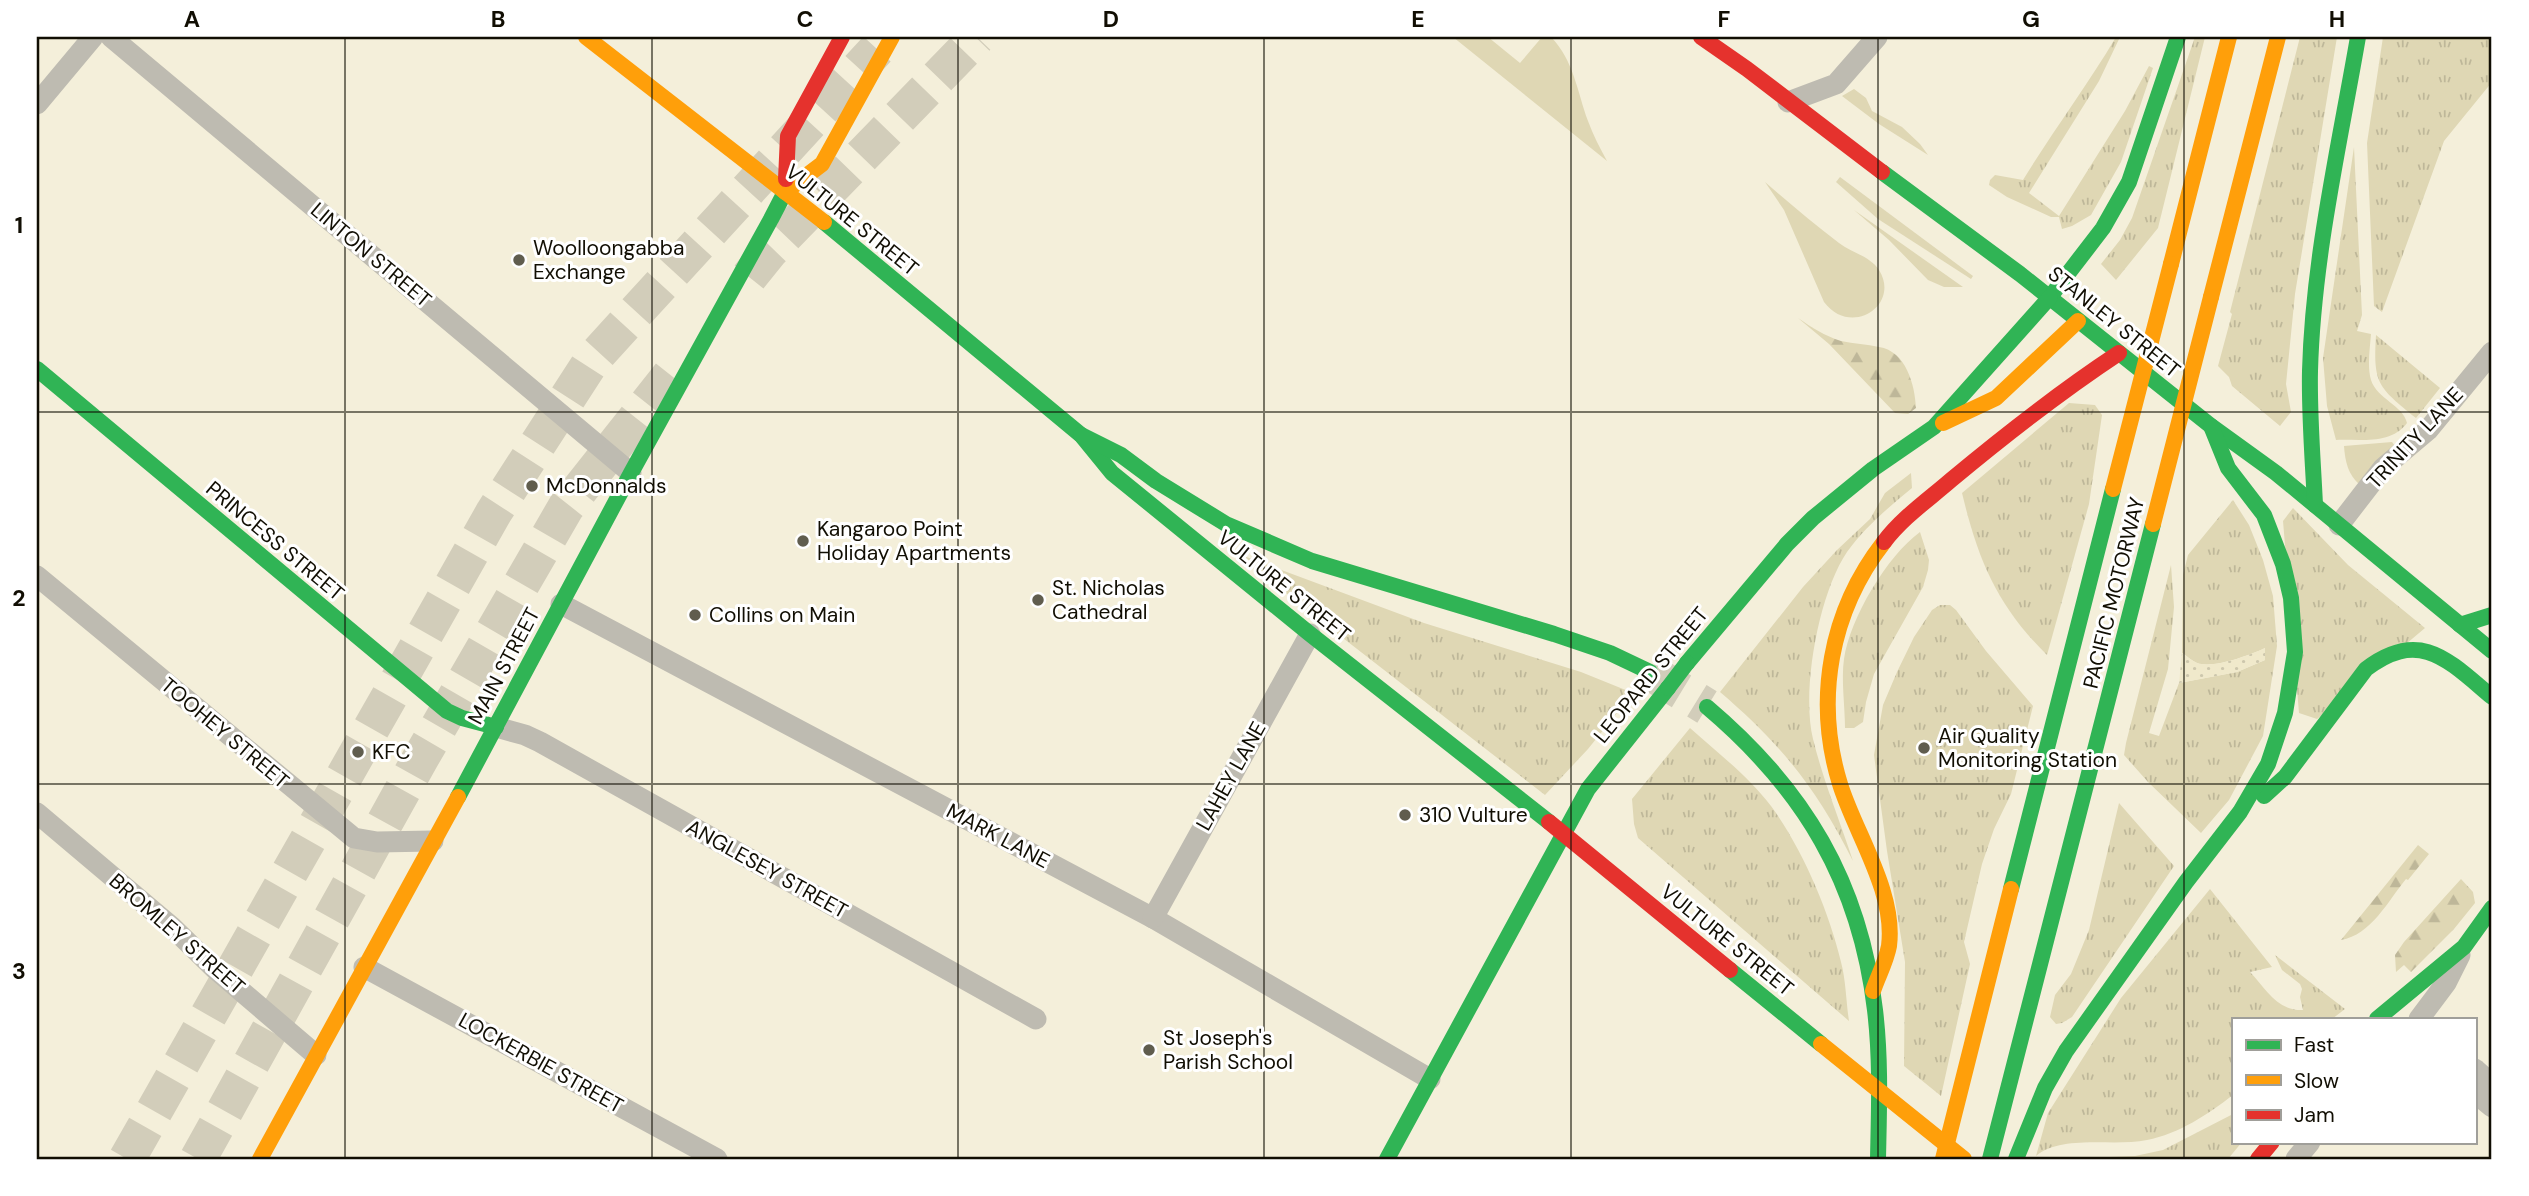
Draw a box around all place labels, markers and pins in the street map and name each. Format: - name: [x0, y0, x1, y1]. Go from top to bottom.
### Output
- place label: Woolloongabba Exchange: [533, 234, 684, 286]
- marker: Woolloongabba Exchange: [511, 252, 527, 268]
- place label: McDonnalds: [546, 472, 667, 500]
- marker: McDonnalds: [524, 478, 540, 494]
- place label: Kangaroo Point Holiday Apartments: [817, 515, 1011, 567]
- marker: Kangaroo Point Holiday Apartments: [795, 533, 811, 549]
- place label: St. Nicholas Cathedral: [1052, 574, 1165, 626]
- marker: St. Nicholas Cathedral: [1030, 592, 1046, 608]
- place label: Collins on Main: [709, 601, 855, 629]
- marker: Collins on Main: [687, 607, 703, 623]
- place label: Air Quality Monitoring Station: [1938, 722, 2117, 774]
- place label: KFC: [372, 738, 411, 766]
- marker: Air Quality Monitoring Station: [1916, 740, 1932, 756]
- marker: KFC: [350, 744, 366, 760]
- place label: 310 Vulture: [1419, 801, 1528, 829]
- marker: 310 Vulture: [1397, 807, 1413, 823]
- place label: St Joseph's Parish School: [1163, 1024, 1293, 1076]
- marker: St Joseph's Parish School: [1141, 1042, 1157, 1058]

